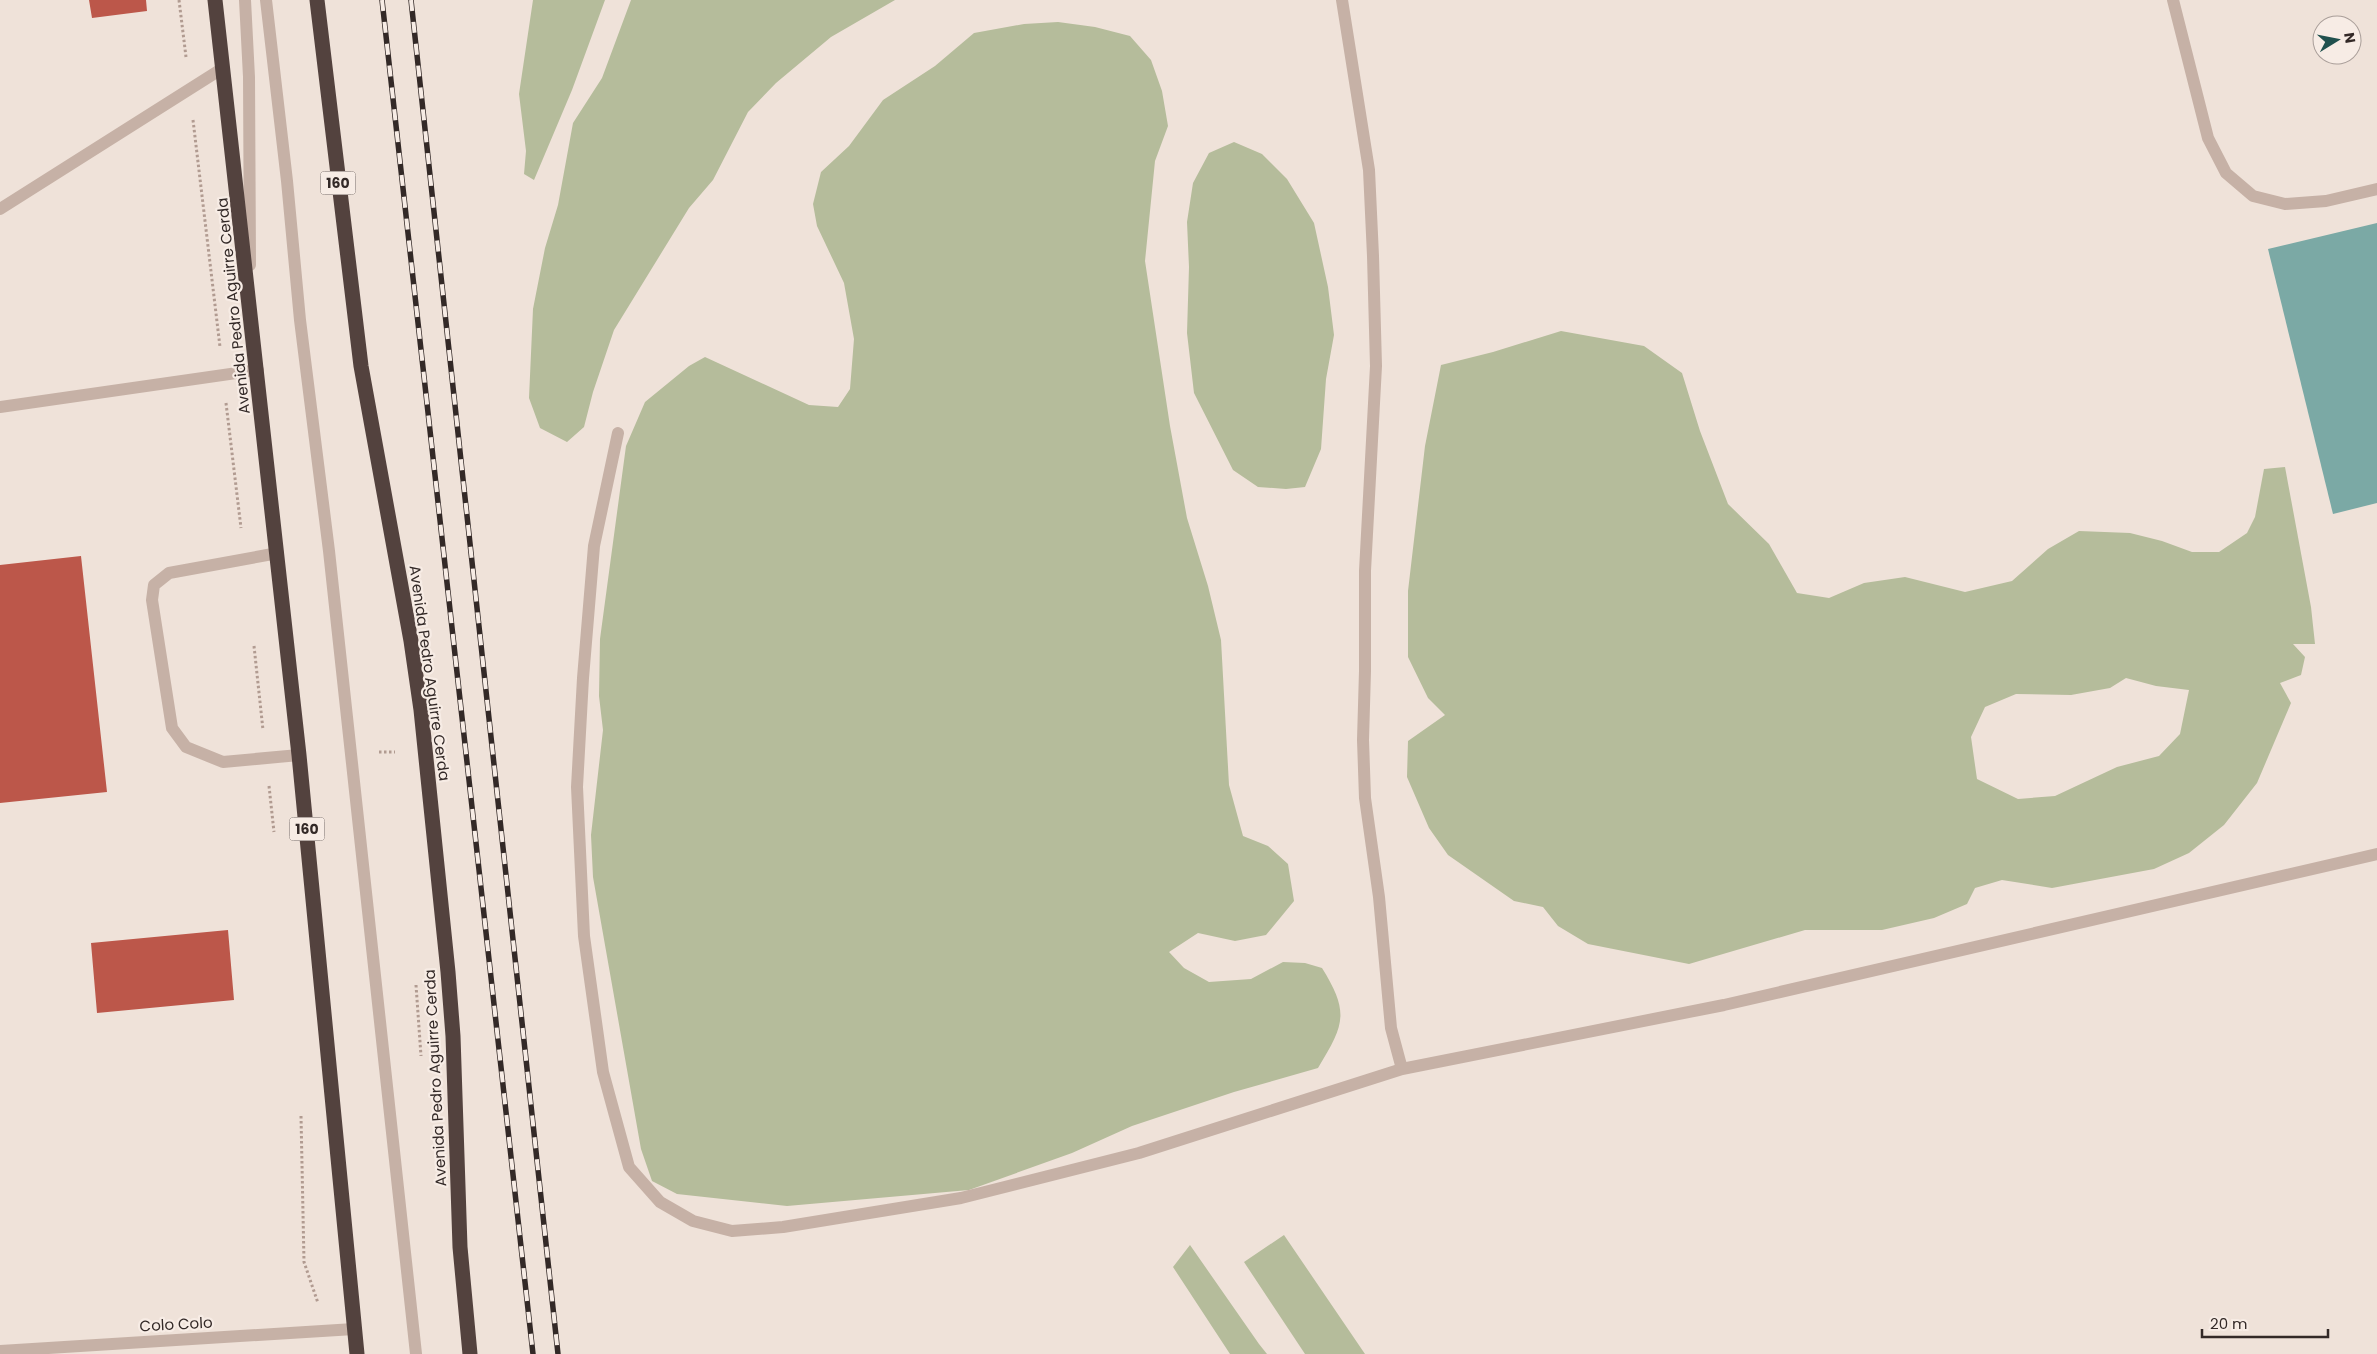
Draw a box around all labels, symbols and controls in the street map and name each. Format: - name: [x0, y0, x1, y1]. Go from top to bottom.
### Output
- north arrow: [2312, 15, 2362, 65]
- text: N: [2339, 31, 2361, 45]
- road number: 160: [320, 172, 356, 194]
- street label: Avenida Pedro Aguirre Cerda: [211, 197, 255, 415]
- street label: Avenida Pedro Aguirre Cerda: [404, 564, 456, 782]
- road number: 160: [290, 818, 324, 841]
- street label: Avenida Pedro Aguirre Cerda: [419, 969, 451, 1187]
- scale bar: [2202, 1306, 2328, 1338]
- street label: Colo Colo: [139, 1312, 213, 1336]
- text: 20 m: [2210, 1313, 2248, 1334]

